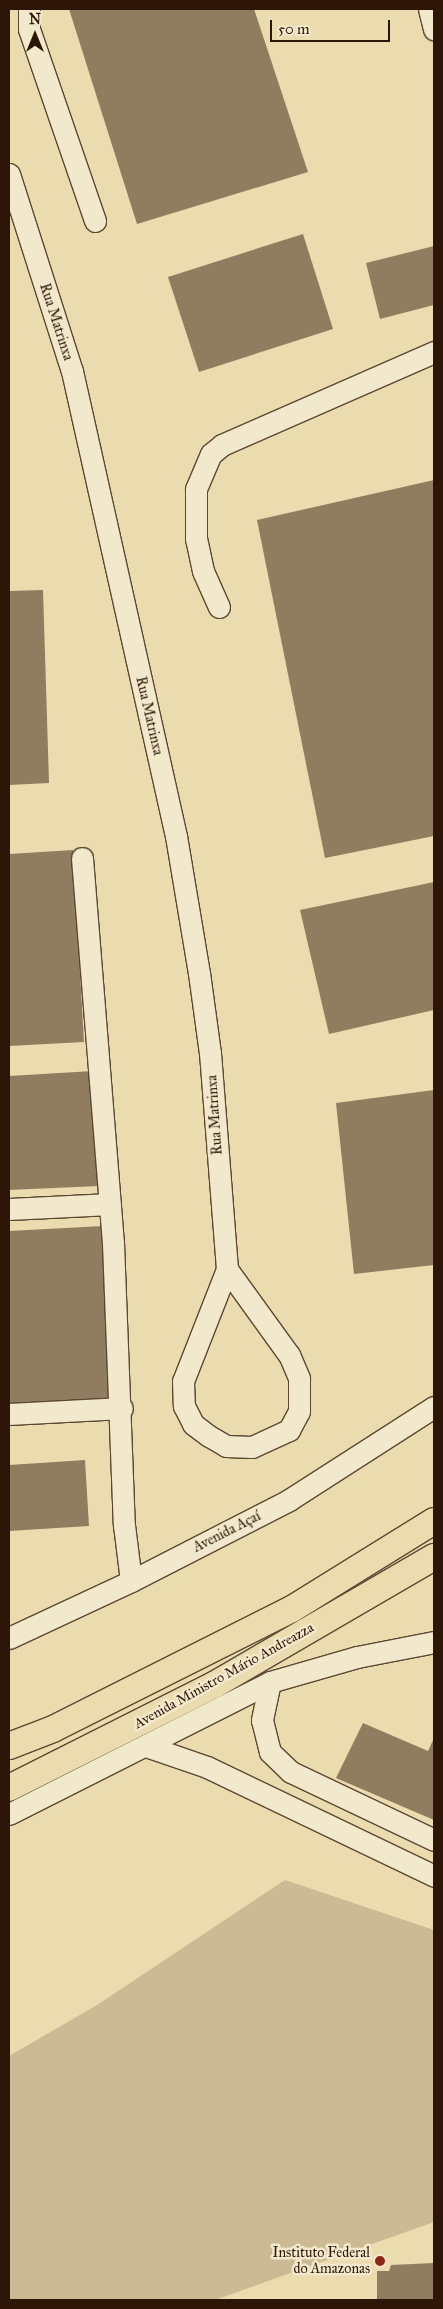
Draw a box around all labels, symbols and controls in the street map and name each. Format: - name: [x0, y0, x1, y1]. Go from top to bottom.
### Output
- north arrow: [10, 10, 60, 60]
- scale bar: [273, 10, 393, 42]
- text: N: [29, 11, 41, 28]
- text: 50 m: [278, 20, 310, 38]
- street label: Rua Matrinxa: [36, 281, 76, 363]
- street label: Rua Matrinxa: [132, 675, 166, 757]
- street label: Rua Matrinxa: [204, 1074, 226, 1156]
- street label: Avenida Açaí: [190, 1508, 264, 1556]
- street label: Avenida Ministro Mário Andreazza: [131, 1619, 317, 1733]
- place label: Instituto Federal do Amazonas: [273, 2245, 370, 2278]
- marker: Instituto Federal do Amazonas: [374, 2255, 386, 2267]

